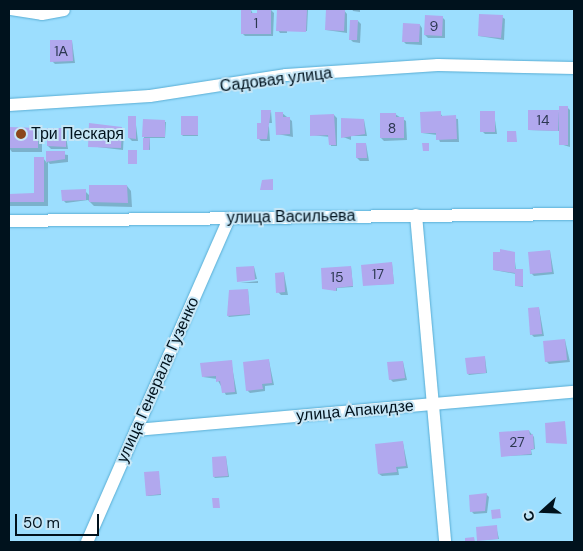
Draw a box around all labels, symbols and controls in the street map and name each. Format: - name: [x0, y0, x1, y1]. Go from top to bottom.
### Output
- house number: 1: [254, 15, 258, 31]
- house number: 9: [430, 18, 438, 34]
- house number: 1А: [54, 43, 68, 59]
- street label: Садовая улица: [219, 64, 333, 96]
- house number: 14: [537, 112, 549, 128]
- house number: 8: [388, 120, 396, 136]
- place label: Три Пескаря: [31, 124, 124, 144]
- marker: Три Пескаря: [15, 128, 27, 140]
- street label: улица Васильева: [227, 206, 355, 228]
- house number: 17: [372, 266, 384, 282]
- house number: 15: [331, 269, 343, 285]
- street label: улица Генерала Гузенко: [113, 294, 203, 466]
- street label: улица Апакидзе: [295, 396, 415, 426]
- house number: 27: [509, 434, 525, 450]
- north arrow: [518, 486, 568, 536]
- scale bar: [18, 504, 101, 536]
- text: С: [519, 508, 539, 524]
- text: 50 m: [23, 513, 60, 533]

